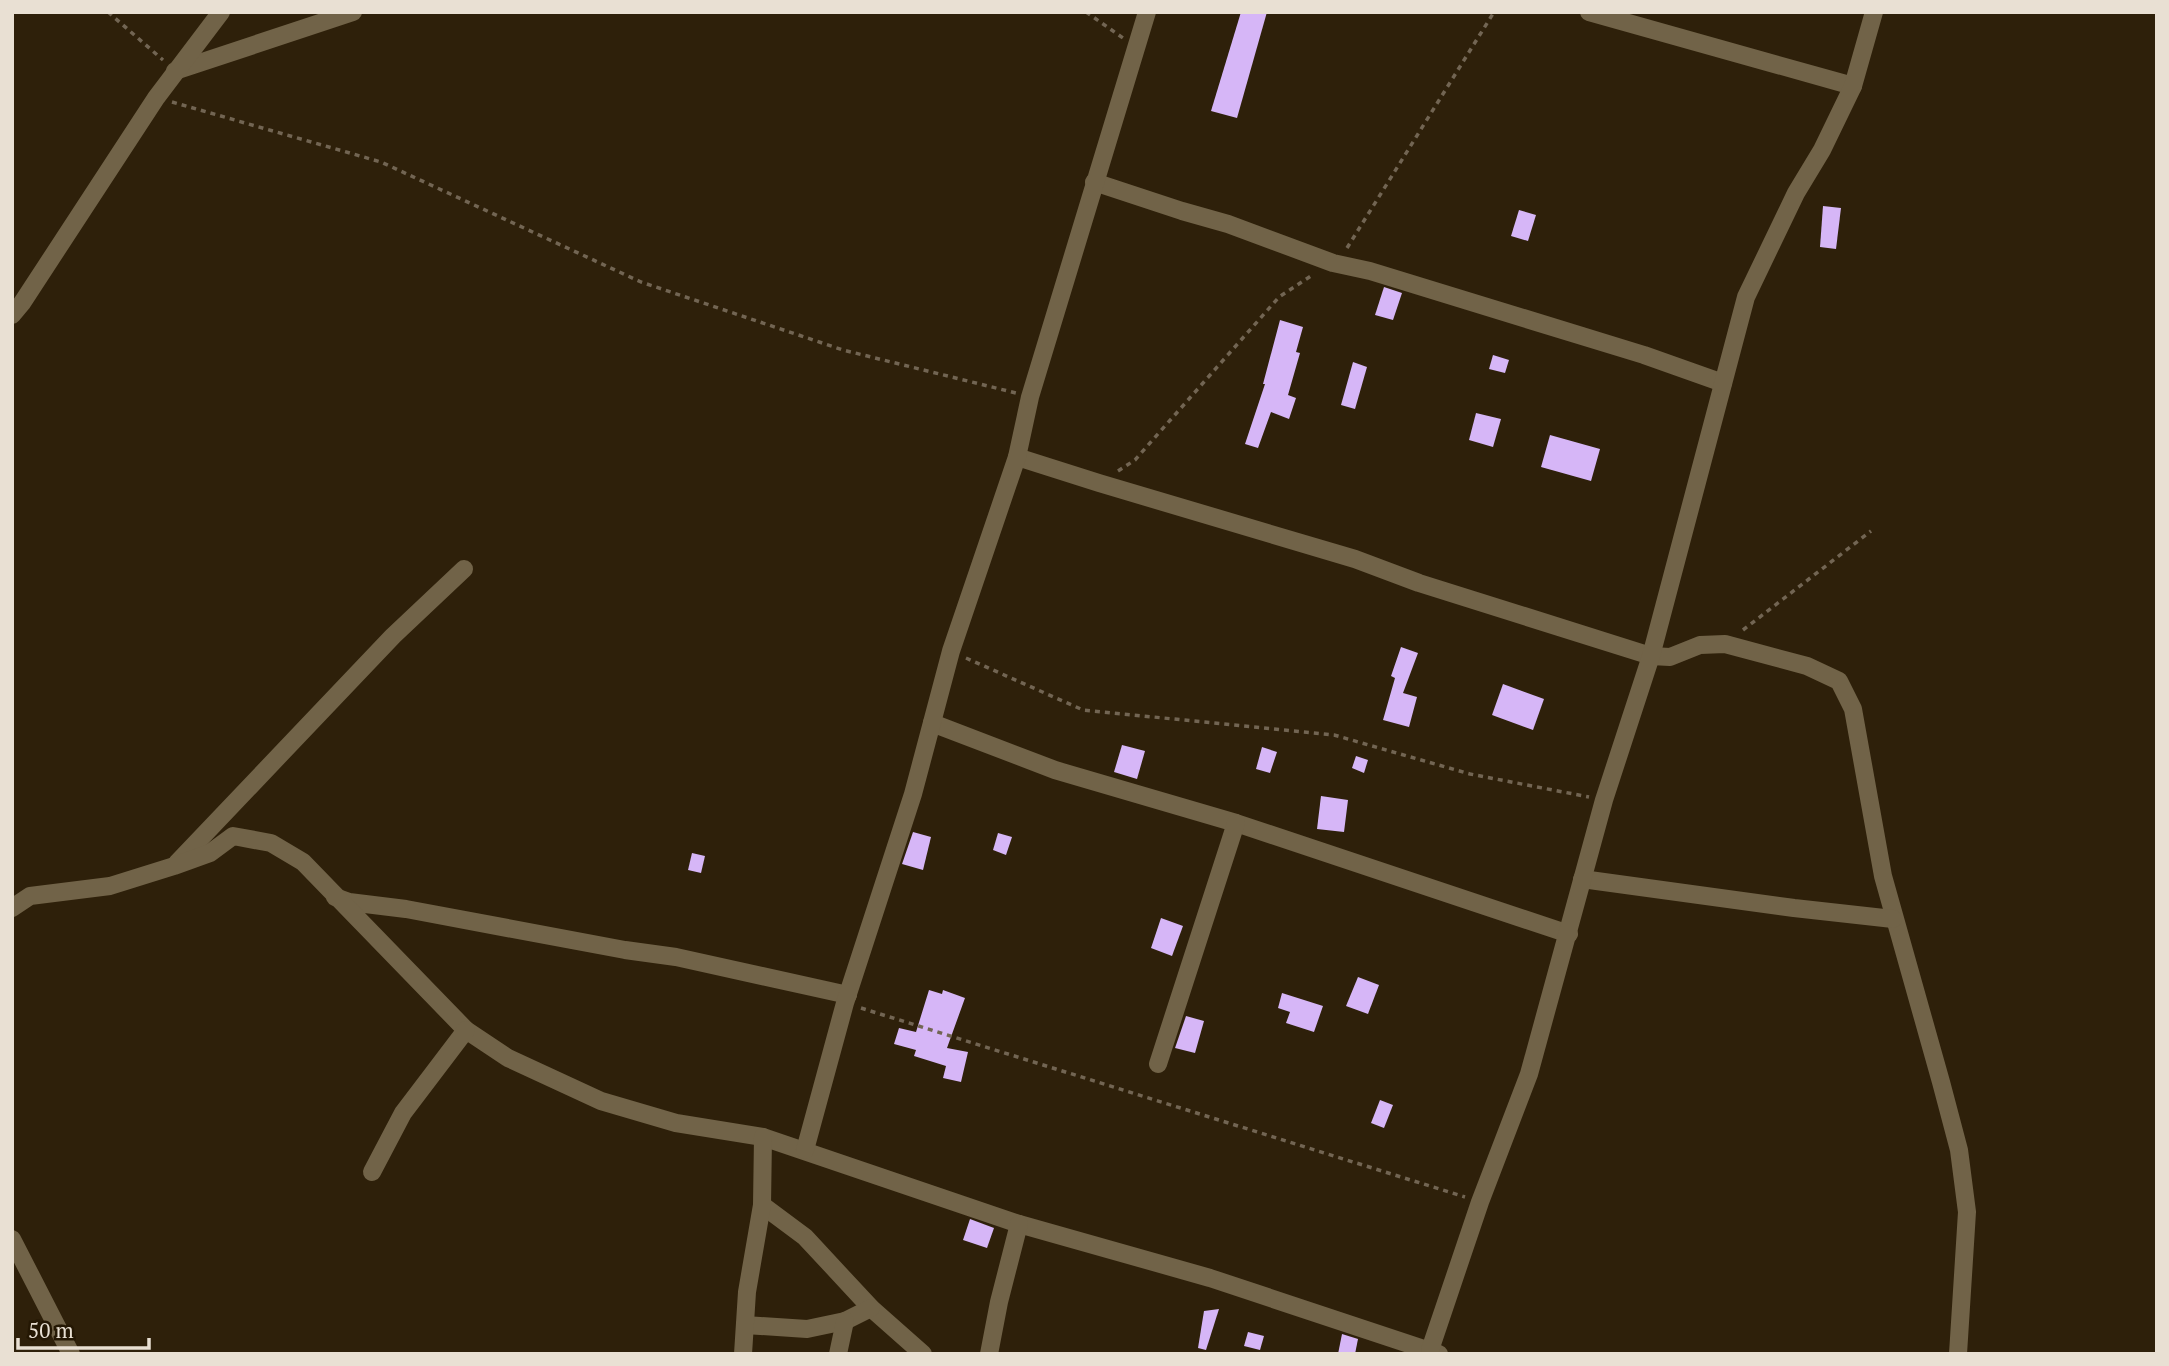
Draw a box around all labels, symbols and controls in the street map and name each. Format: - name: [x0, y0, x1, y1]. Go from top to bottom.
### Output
- scale bar: [18, 1306, 149, 1350]
- text: 50 m: [28, 1316, 74, 1344]

